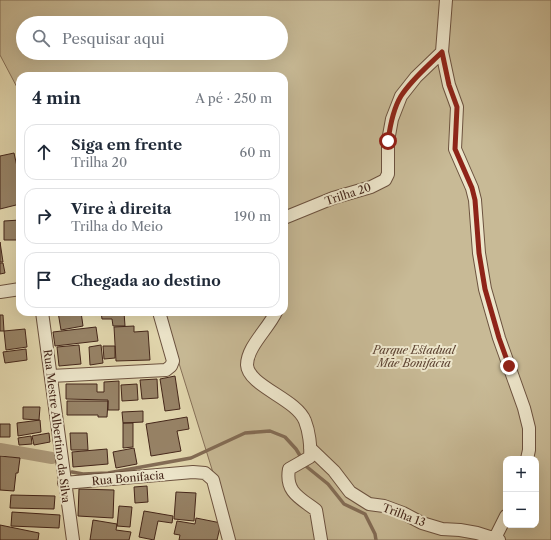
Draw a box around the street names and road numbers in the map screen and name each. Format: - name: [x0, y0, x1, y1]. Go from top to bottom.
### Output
- street label: Trilha 20: [323, 180, 373, 208]
- street label: Rua Mestre Albertino da Silva: [41, 348, 73, 504]
- street label: Rua Bonifacia: [91, 468, 165, 488]
- street label: Trilha 13: [380, 500, 428, 530]

